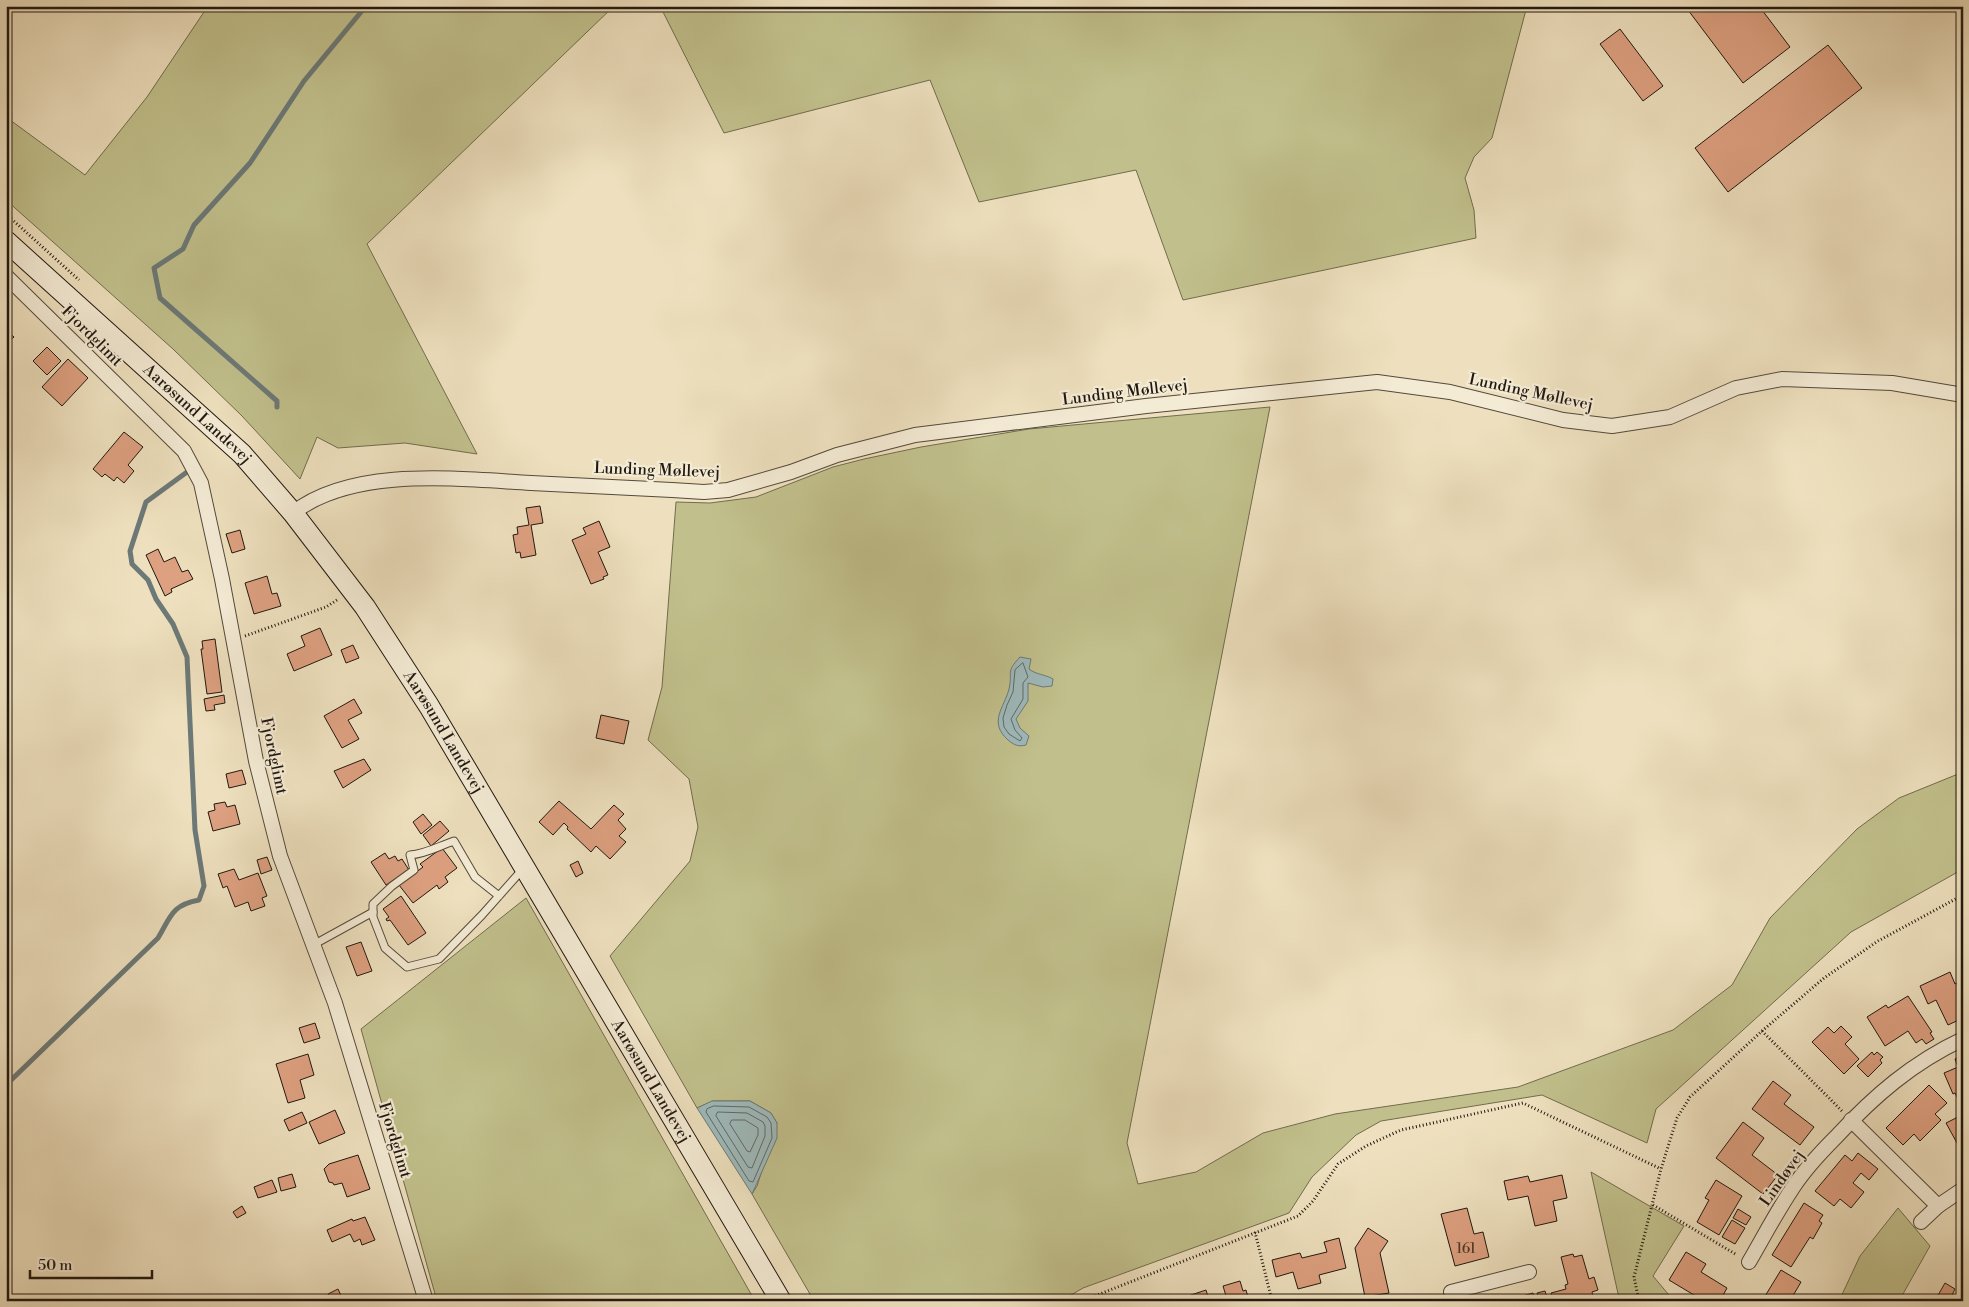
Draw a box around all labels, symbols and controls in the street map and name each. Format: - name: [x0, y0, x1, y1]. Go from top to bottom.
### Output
- street label: Fjordglimt: [57, 301, 127, 371]
- street label: Aarøsund Landevej: [138, 359, 256, 468]
- street label: Lunding Møllevej: [1467, 369, 1595, 415]
- street label: Lunding Møllevej: [1061, 374, 1189, 410]
- street label: Lunding Møllevej: [593, 458, 721, 482]
- street label: Aarøsund Landevej: [398, 666, 488, 797]
- street label: Fjordglimt: [256, 716, 292, 797]
- street label: Aarøsund Landevej: [606, 1015, 695, 1146]
- street label: Fjordglimt: [374, 1100, 416, 1181]
- street label: Lindøvej: [1755, 1146, 1809, 1210]
- house number: 161: [1456, 1240, 1476, 1258]
- scale bar: [30, 1247, 152, 1279]
- text: 50 m: [38, 1256, 72, 1275]

